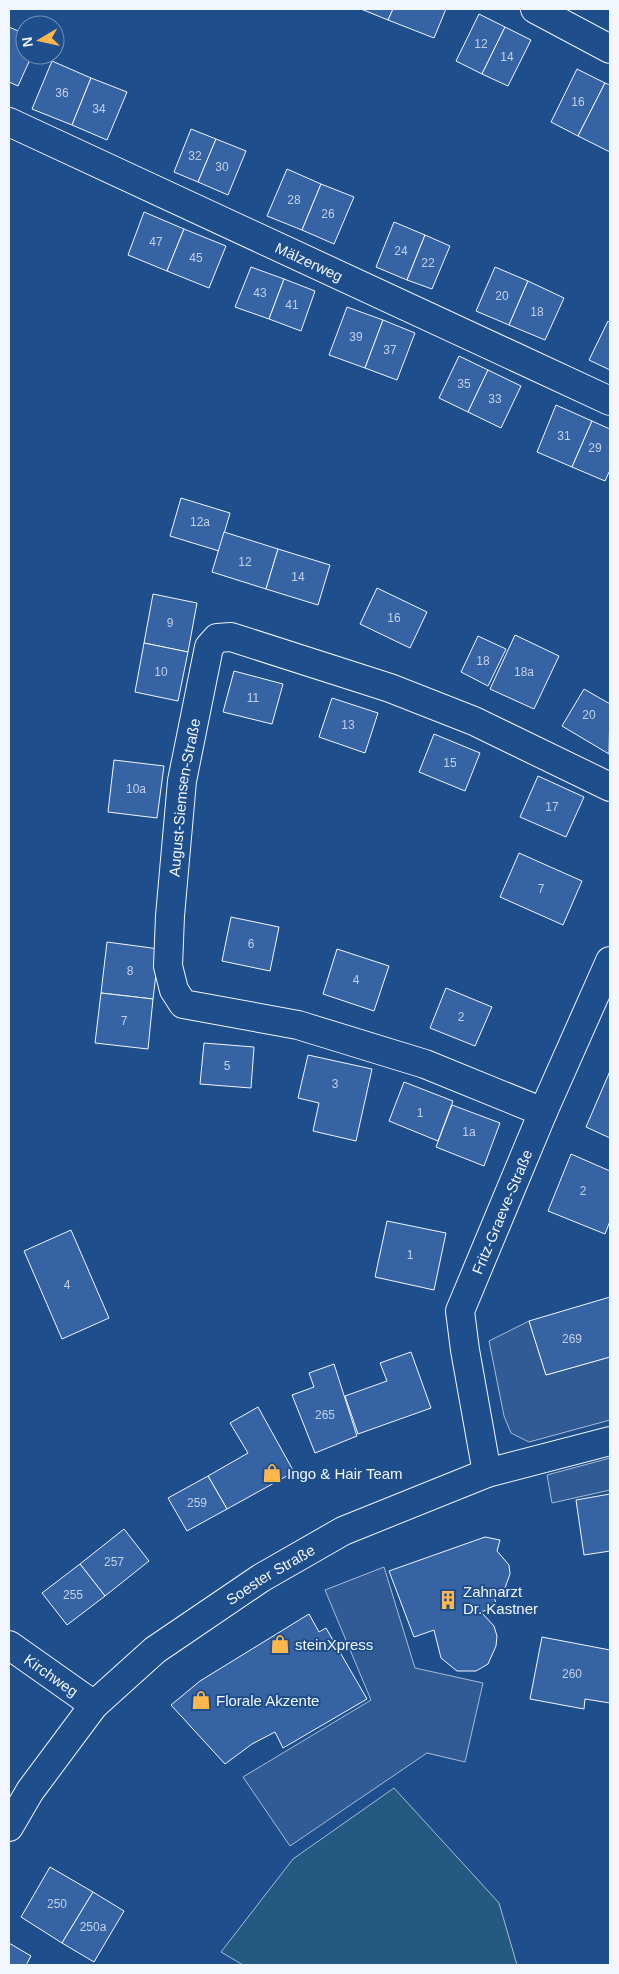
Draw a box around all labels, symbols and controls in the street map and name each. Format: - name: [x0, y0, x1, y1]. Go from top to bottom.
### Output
- north arrow: [15, 15, 65, 65]
- text: N: [18, 36, 36, 48]
- house number: 12: [474, 37, 488, 51]
- house number: 14: [500, 50, 514, 64]
- house number: 36: [55, 86, 69, 100]
- house number: 16: [571, 95, 585, 109]
- house number: 34: [92, 102, 106, 116]
- house number: 32: [188, 149, 202, 163]
- house number: 30: [215, 160, 229, 174]
- house number: 28: [287, 193, 301, 207]
- house number: 26: [321, 207, 335, 221]
- house number: 47: [149, 235, 163, 249]
- street label: Mälzerweg: [273, 238, 346, 284]
- house number: 24: [394, 244, 408, 258]
- house number: 45: [189, 251, 203, 265]
- house number: 22: [421, 256, 435, 270]
- house number: 43: [253, 286, 267, 300]
- house number: 20: [495, 289, 509, 303]
- house number: 41: [285, 298, 299, 312]
- house number: 18: [530, 305, 544, 319]
- house number: 39: [349, 330, 363, 344]
- house number: 37: [383, 343, 397, 357]
- house number: 35: [457, 377, 471, 391]
- house number: 33: [488, 392, 502, 406]
- house number: 31: [557, 429, 571, 443]
- house number: 29: [588, 441, 602, 455]
- house number: 12a: [190, 515, 210, 529]
- house number: 12: [238, 555, 252, 569]
- house number: 14: [291, 570, 305, 584]
- house number: 16: [387, 611, 401, 625]
- house number: 9: [167, 616, 174, 630]
- house number: 18: [476, 654, 490, 668]
- house number: 10: [154, 665, 168, 679]
- house number: 18a: [514, 665, 534, 679]
- house number: 11: [247, 691, 260, 705]
- house number: 20: [582, 708, 596, 722]
- street label: August-Siemsen-Straße: [165, 717, 203, 878]
- house number: 13: [341, 718, 355, 732]
- house number: 15: [443, 756, 457, 770]
- house number: 10a: [126, 782, 146, 796]
- house number: 17: [545, 800, 559, 814]
- house number: 7: [538, 882, 545, 896]
- house number: 6: [248, 937, 255, 951]
- house number: 8: [127, 964, 134, 978]
- house number: 4: [353, 973, 360, 987]
- house number: 2: [458, 1010, 465, 1024]
- house number: 7: [121, 1014, 128, 1028]
- house number: 5: [224, 1059, 231, 1073]
- house number: 3: [332, 1077, 339, 1091]
- house number: 1: [417, 1106, 424, 1120]
- house number: 1a: [462, 1125, 476, 1139]
- street label: Fritz-Graeve-Straße: [468, 1147, 535, 1276]
- house number: 2: [580, 1184, 587, 1198]
- house number: 1: [407, 1248, 414, 1262]
- house number: 4: [64, 1278, 71, 1292]
- house number: 269: [562, 1332, 582, 1346]
- house number: 265: [315, 1408, 335, 1422]
- shop icon: Ingo & Hair Team: [261, 1462, 283, 1484]
- place label: Ingo & Hair Team: [287, 1465, 403, 1482]
- house number: 259: [187, 1496, 207, 1510]
- street label: Soester Straße: [223, 1541, 318, 1608]
- house number: 257: [104, 1555, 124, 1569]
- place label: Zahnarzt Dr. Kastner: [463, 1583, 538, 1617]
- house number: 255: [63, 1588, 83, 1602]
- building icon: Zahnarzt Dr. Kastner: [437, 1589, 459, 1611]
- shop icon: steinXpress: [269, 1633, 291, 1655]
- place label: steinXpress: [295, 1636, 373, 1653]
- street label: Kirchweg: [21, 1650, 82, 1700]
- house number: 260: [562, 1667, 582, 1681]
- shop icon: Florale Akzente: [190, 1689, 212, 1711]
- place label: Florale Akzente: [216, 1692, 319, 1709]
- house number: 250: [47, 1897, 67, 1911]
- house number: 250a: [80, 1920, 107, 1934]

